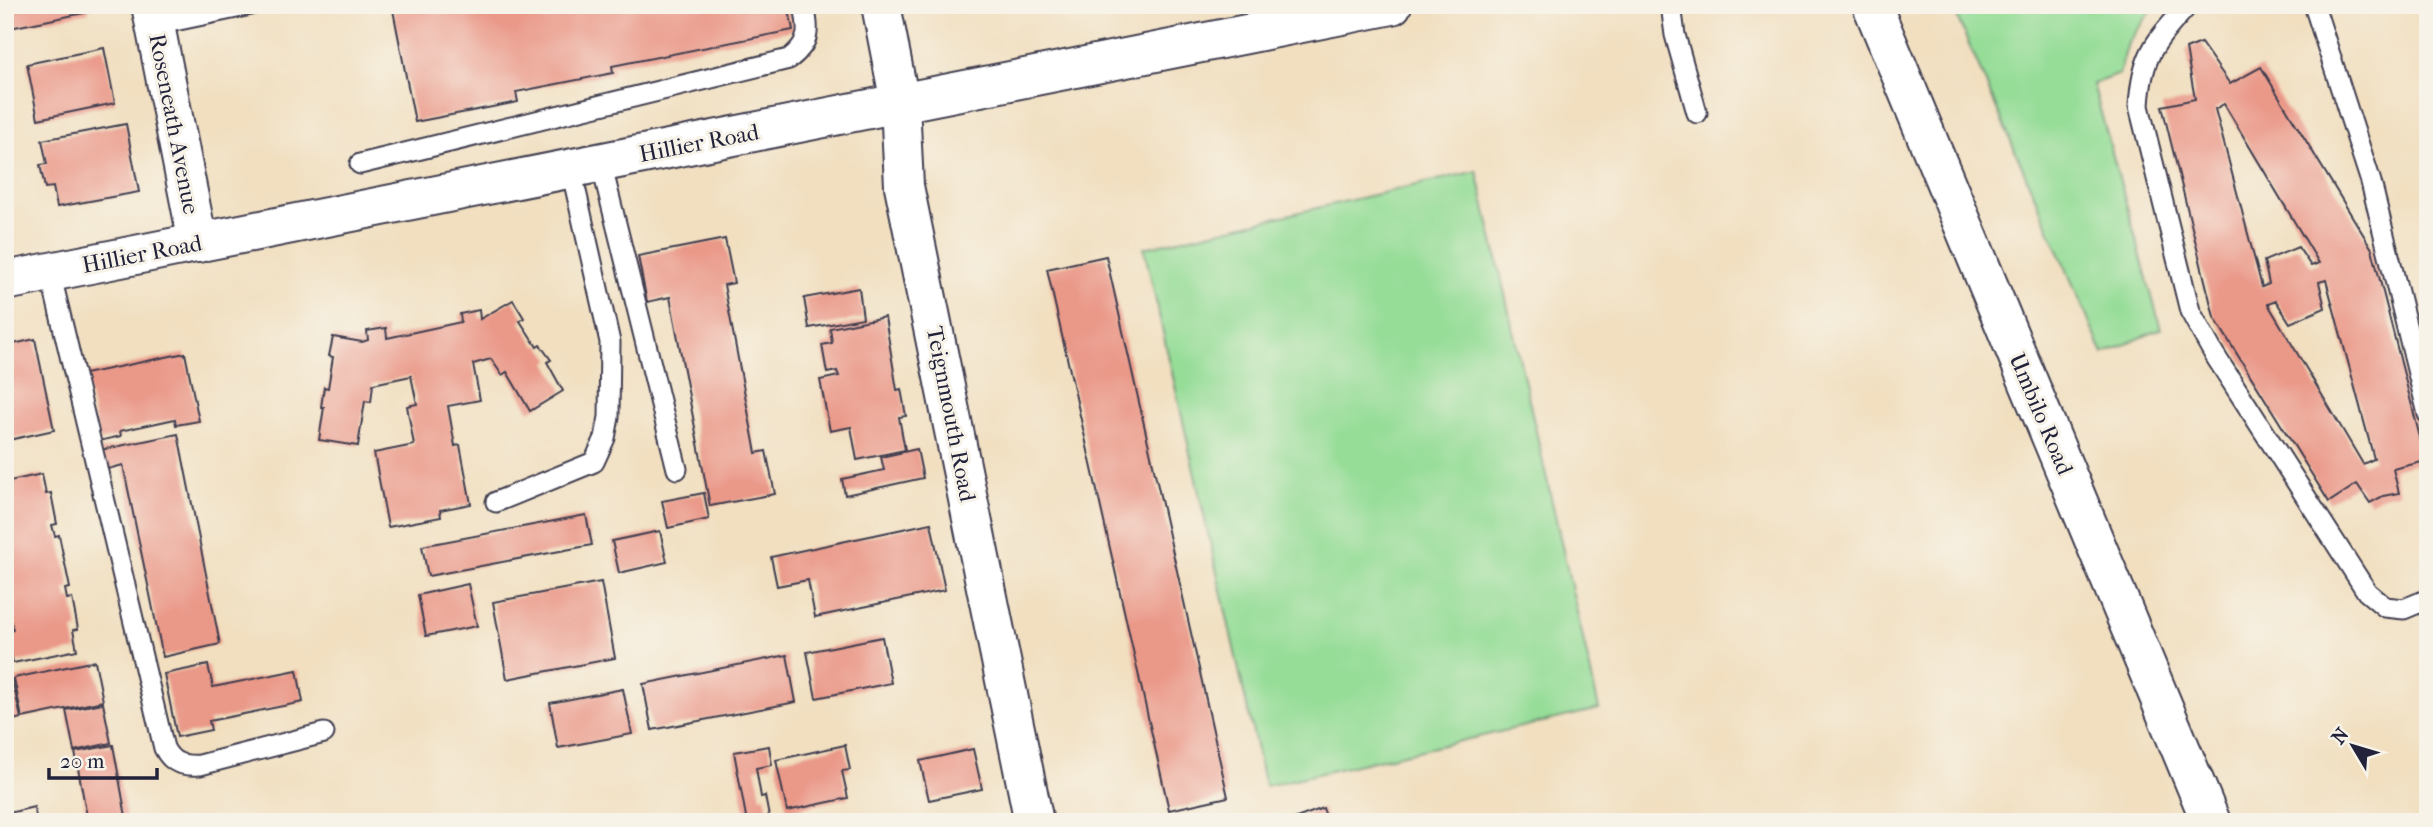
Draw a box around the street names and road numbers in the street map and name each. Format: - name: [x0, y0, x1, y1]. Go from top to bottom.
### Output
- street label: Roseneath Avenue: [143, 31, 205, 217]
- street label: Hillier Road: [637, 118, 762, 168]
- street label: Hillier Road: [80, 229, 205, 279]
- street label: Teignmouth Road: [921, 324, 981, 504]
- street label: Umbilo Road: [2003, 349, 2079, 479]

